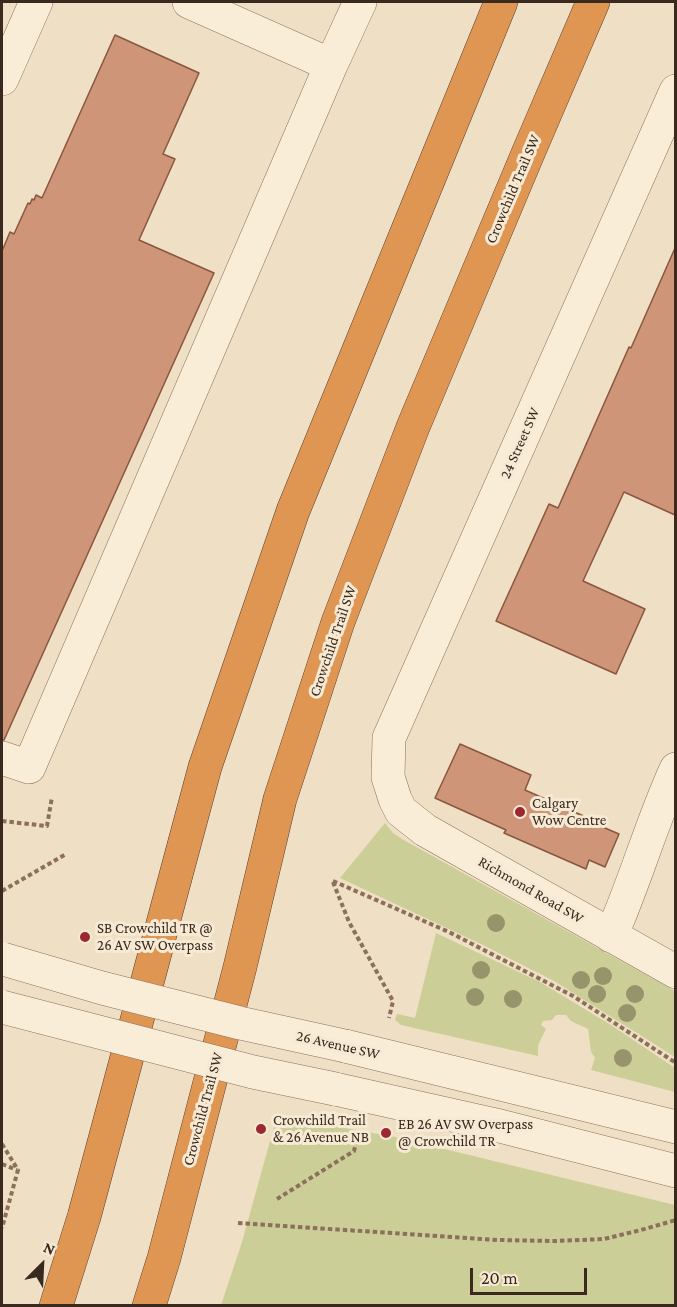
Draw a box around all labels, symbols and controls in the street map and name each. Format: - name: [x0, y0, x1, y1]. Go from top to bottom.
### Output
- street label: Crowchild Trail SW: [482, 132, 544, 246]
- street label: 24 Street SW: [496, 405, 544, 481]
- street label: Crowchild Trail SW: [306, 583, 360, 699]
- place label: Calgary Wow Centre: [532, 794, 606, 829]
- marker: Calgary Wow Centre: [513, 805, 527, 819]
- street label: Richmond Road SW: [475, 853, 587, 927]
- place label: SB Crowchild TR @ 26 AV SW Overpass: [97, 919, 213, 954]
- marker: SB Crowchild TR @ 26 AV SW Overpass: [78, 930, 92, 944]
- street label: 26 Avenue SW: [294, 1027, 382, 1063]
- street label: Crowchild Trail SW: [179, 1050, 227, 1168]
- place label: Crowchild Trail & 26 Avenue NB: [273, 1111, 369, 1146]
- place label: EB 26 AV SW Overpass @ Crowchild TR: [398, 1115, 533, 1150]
- marker: Crowchild Trail & 26 Avenue NB: [254, 1122, 268, 1136]
- marker: EB 26 AV SW Overpass @ Crowchild TR: [379, 1126, 393, 1140]
- north arrow: [12, 1235, 72, 1295]
- text: N: [41, 1238, 58, 1258]
- scale bar: [473, 1256, 590, 1294]
- text: 20 m: [481, 1268, 518, 1288]

